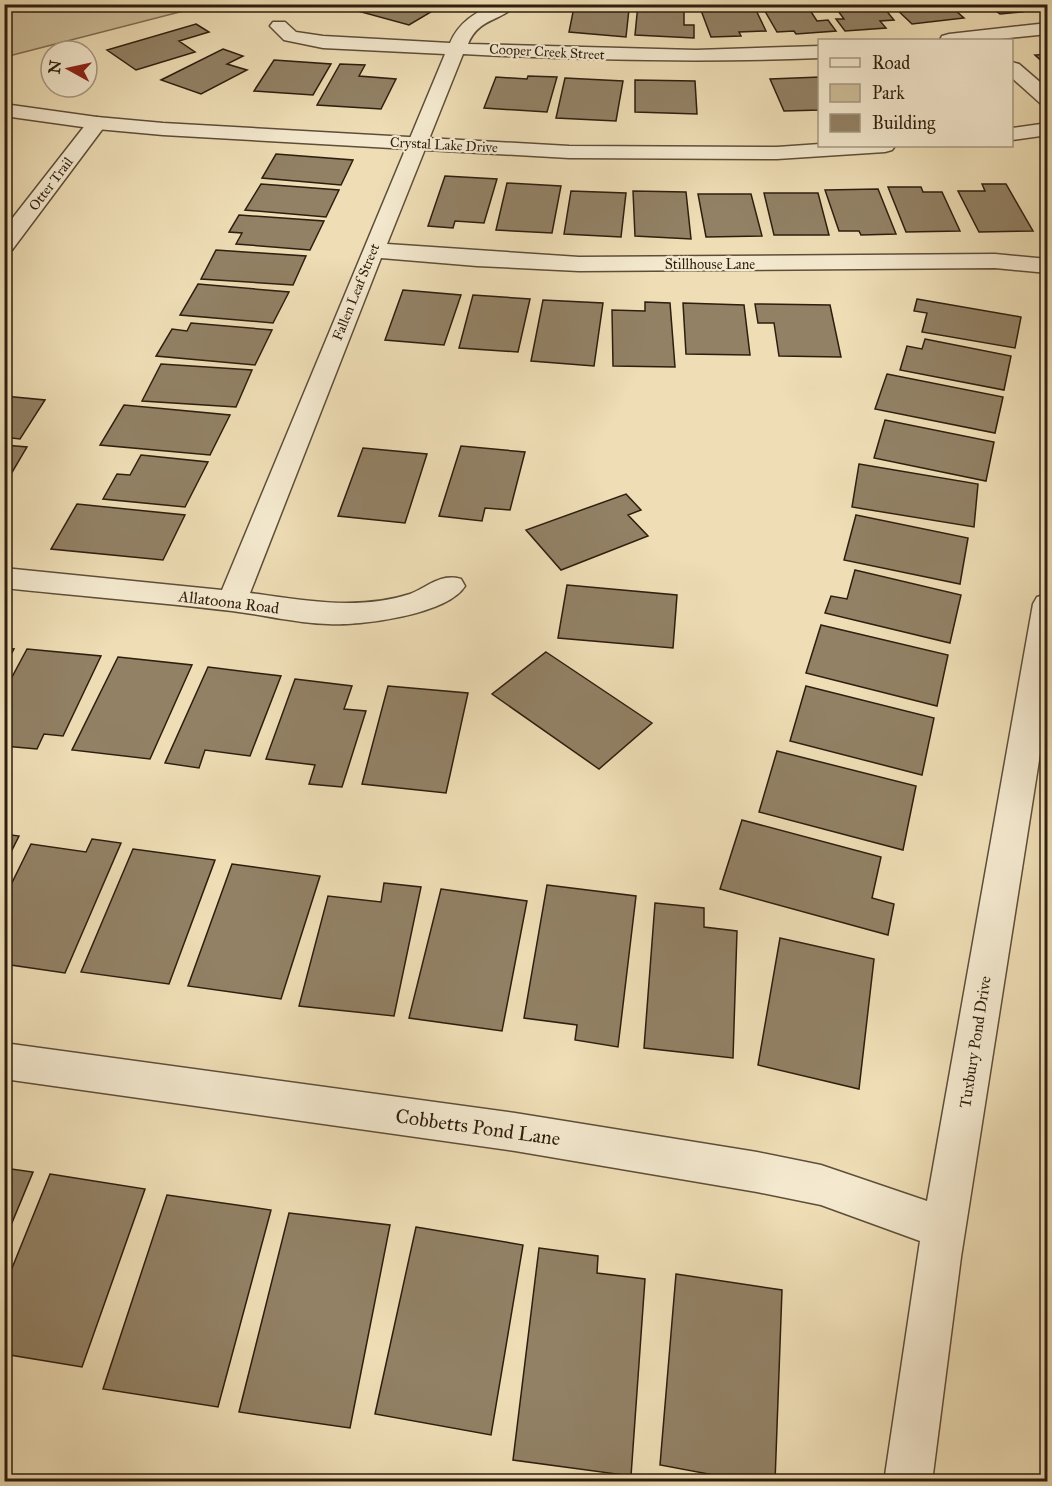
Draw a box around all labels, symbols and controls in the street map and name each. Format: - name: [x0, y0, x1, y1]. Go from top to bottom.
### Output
- north arrow: [39, 39, 99, 99]
- legend: [818, 39, 1013, 147]
- street label: Cooper Creek Street: [489, 40, 605, 64]
- text: Road: [872, 52, 910, 74]
- text: N: [44, 59, 65, 75]
- text: Park: [872, 82, 905, 104]
- text: Building: [872, 112, 936, 135]
- street label: Crystal Lake Drive: [390, 134, 499, 156]
- street label: Otter Trail: [25, 154, 77, 214]
- street label: Fallen Leaf Street: [329, 241, 383, 343]
- street label: Stillhouse Lane: [665, 256, 755, 273]
- street label: Allatoona Road: [177, 586, 280, 618]
- street label: Tuxbury Pond Drive: [955, 974, 995, 1109]
- street label: Cobbetts Pond Lane: [394, 1104, 562, 1150]

